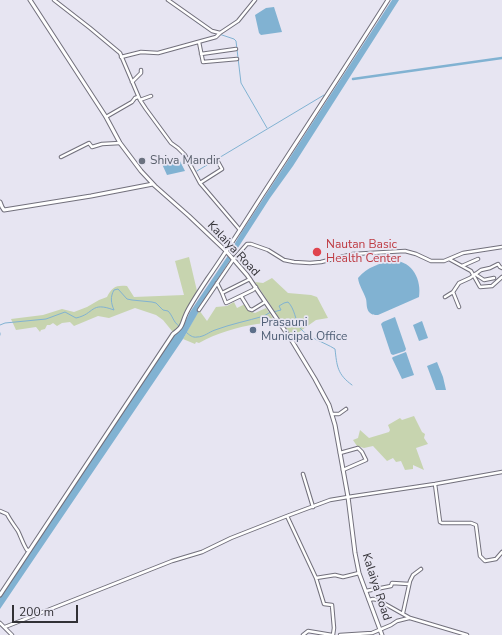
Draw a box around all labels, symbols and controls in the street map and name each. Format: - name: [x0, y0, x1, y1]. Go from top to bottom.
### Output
- place label: Shiva Mandir: [150, 154, 220, 168]
- marker: Shiva Mandir: [137, 156, 147, 166]
- street label: Kalaiya Road: [204, 219, 262, 279]
- place label: Nautan Basic Health Center: [326, 238, 401, 266]
- marker: Nautan Basic Health Center: [311, 246, 323, 258]
- place label: Prasauni Municipal Office: [261, 316, 347, 344]
- marker: Prasauni Municipal Office: [248, 325, 258, 335]
- street label: Kalaiya Road: [358, 552, 394, 622]
- scale bar: [14, 597, 80, 623]
- text: 200 m: [19, 604, 54, 620]

